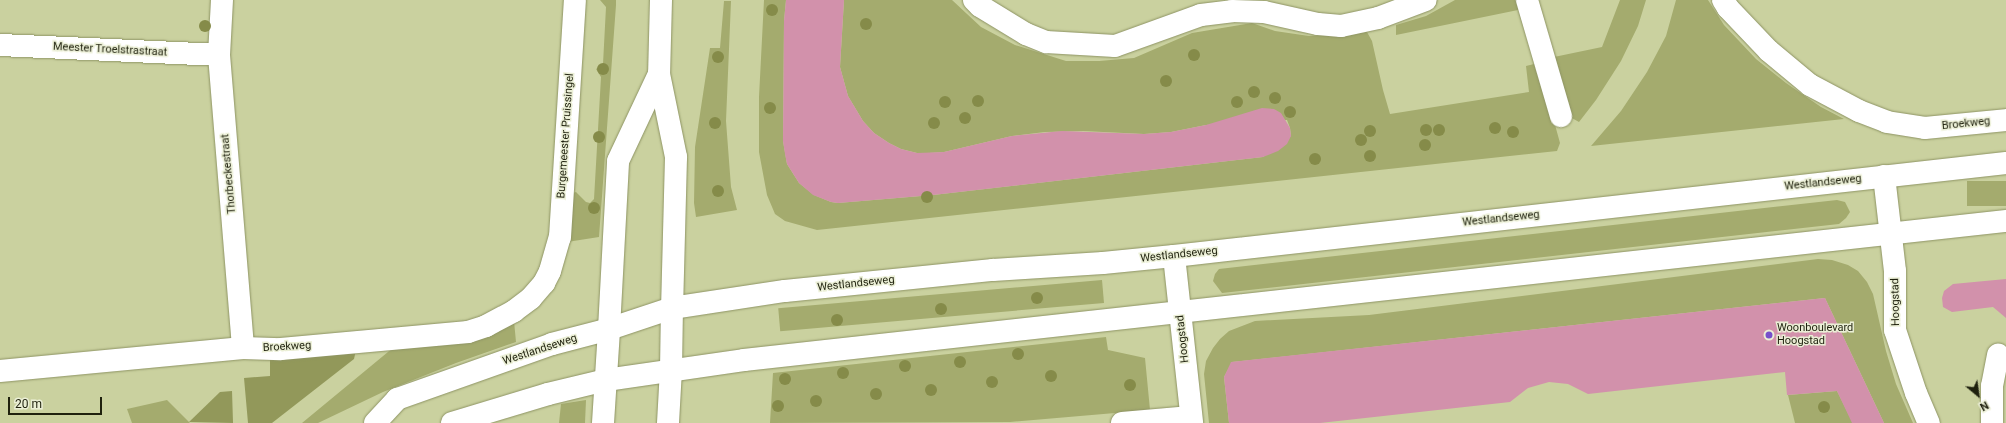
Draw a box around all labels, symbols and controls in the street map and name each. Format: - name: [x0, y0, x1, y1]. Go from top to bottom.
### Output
- street label: Meester Troelstrastraat: [52, 40, 168, 60]
- street label: Burgemeester Pruissingel: [555, 73, 577, 199]
- street label: Broekweg: [1941, 115, 1991, 133]
- street label: Thorbeckestraat: [219, 134, 239, 214]
- street label: Westlandseweg: [1784, 172, 1862, 194]
- street label: Westlandseweg: [1462, 208, 1540, 230]
- street label: Westlandseweg: [1140, 244, 1218, 266]
- street label: Westlandseweg: [817, 273, 895, 295]
- street label: Hoogstad: [1889, 278, 1903, 326]
- street label: Hoogstad: [1174, 314, 1192, 364]
- place label: Woonboulevard Hoogstad: [1777, 322, 1853, 348]
- marker: Woonboulevard Hoogstad: [1764, 330, 1774, 340]
- street label: Westlandseweg: [501, 332, 579, 368]
- street label: Broekweg: [262, 339, 312, 355]
- north arrow: [1958, 375, 1998, 415]
- scale bar: [10, 389, 104, 415]
- text: 20 m: [15, 397, 42, 411]
- text: N: [1978, 398, 1991, 413]

